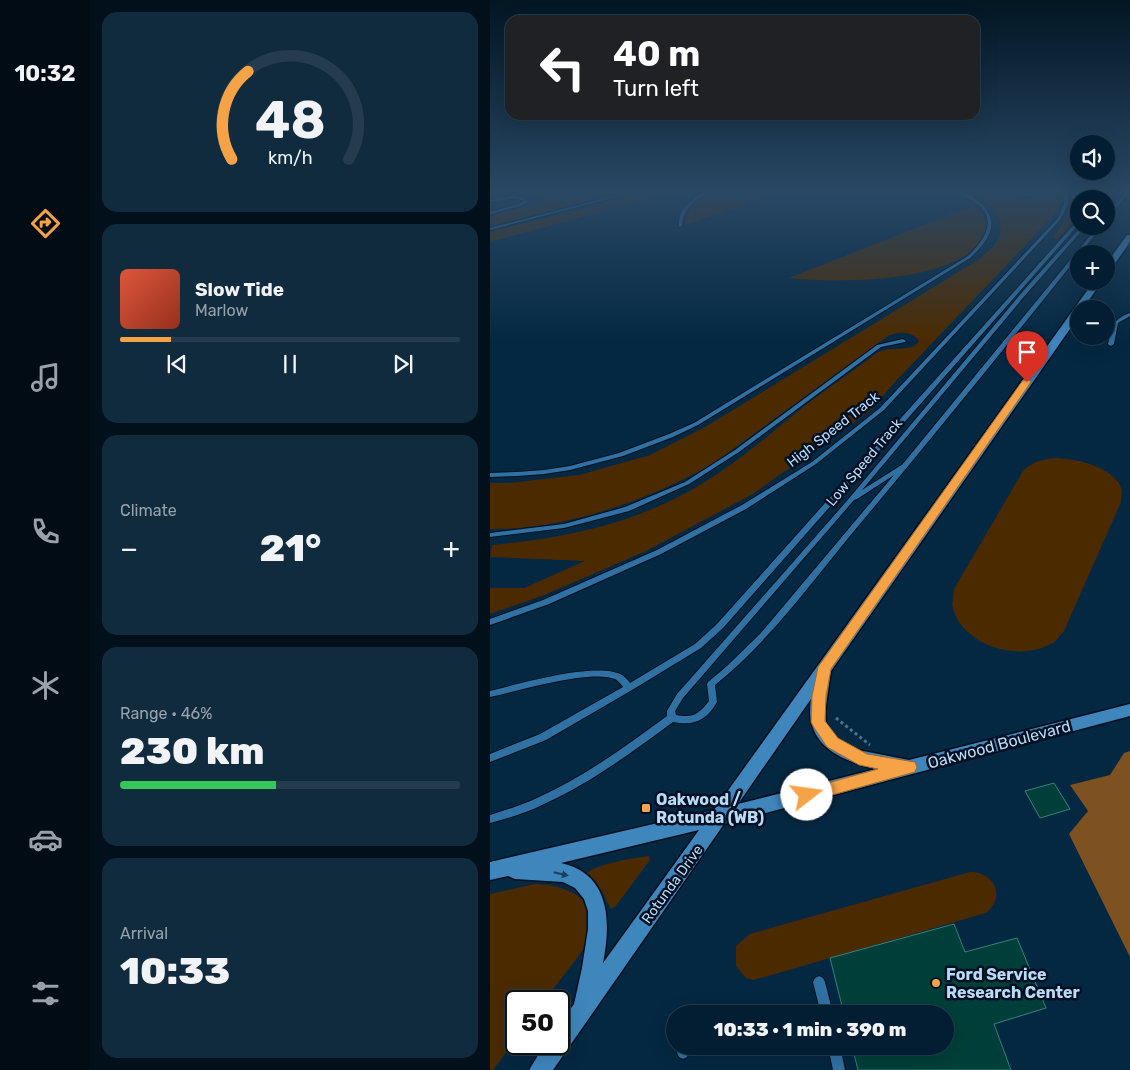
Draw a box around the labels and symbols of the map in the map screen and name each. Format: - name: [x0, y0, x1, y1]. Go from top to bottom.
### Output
- pin: [1006, 331, 1048, 382]
- street label: High Speed Track: [784, 388, 884, 471]
- street label: Low Speed Track: [823, 415, 906, 510]
- street label: Oakwood Boulevard: [926, 716, 1073, 773]
- position arrow: [780, 768, 832, 820]
- place label: Oakwood / Rotunda (WB): [656, 790, 764, 827]
- marker: Oakwood / Rotunda (WB): [640, 802, 652, 814]
- street label: Rotunda Drive: [638, 842, 707, 927]
- one-way arrow: [553, 870, 569, 878]
- place label: Ford Service Research Center: [946, 965, 1081, 1002]
- marker: Ford Service Research Center: [930, 977, 942, 989]
- speed limit sign: 50: [505, 990, 570, 1055]

